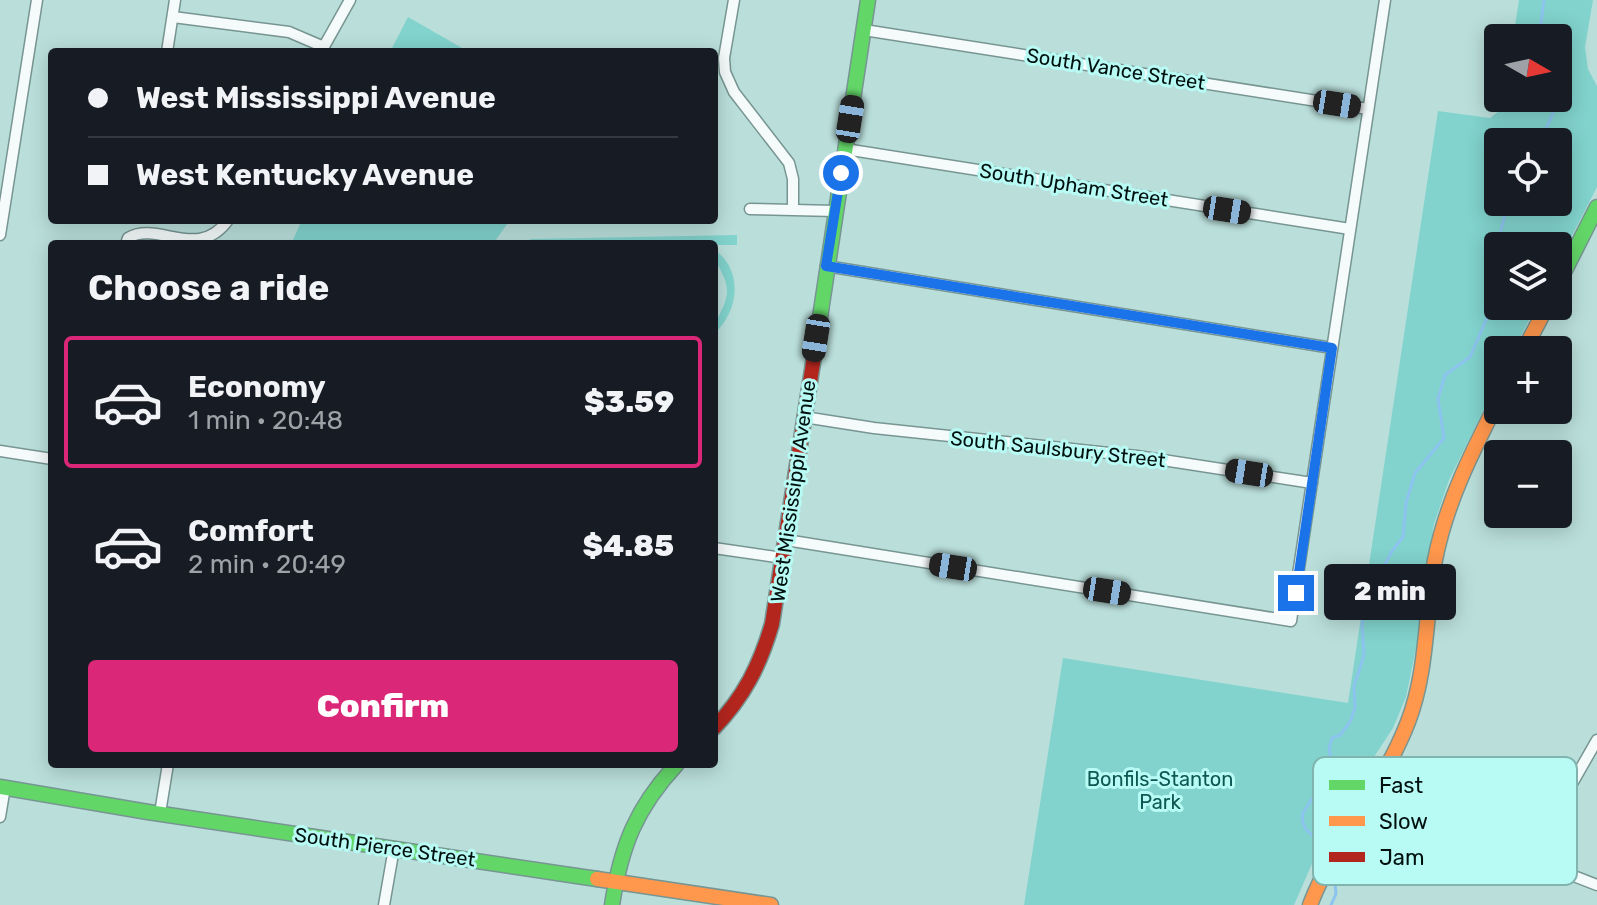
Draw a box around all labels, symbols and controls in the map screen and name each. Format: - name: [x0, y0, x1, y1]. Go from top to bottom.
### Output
- north arrow: [1484, 24, 1572, 112]
- map controls: [1484, 24, 1572, 528]
- street label: South Vance Street: [1025, 43, 1207, 95]
- text: West Mississippi Avenue: [136, 80, 496, 116]
- car: [1311, 88, 1363, 120]
- car: [834, 93, 866, 145]
- button: locate: [1484, 128, 1572, 216]
- route start: [823, 155, 859, 191]
- text: West Kentucky Avenue: [136, 157, 474, 193]
- street label: South Upham Street: [978, 158, 1170, 212]
- car: [1201, 194, 1253, 226]
- button: layers: [1484, 232, 1572, 320]
- text: Choose a ride: [88, 266, 329, 309]
- car: [800, 312, 832, 364]
- button: +: [1484, 336, 1572, 424]
- icon: car: [92, 366, 164, 438]
- text: Economy: [188, 369, 326, 405]
- street label: West Mississippi Avenue: [766, 378, 820, 604]
- text: $3.59: [584, 384, 674, 420]
- text: 1 min · 20:48: [188, 405, 343, 436]
- street label: South Saulsbury Street: [949, 426, 1167, 472]
- button: −: [1484, 440, 1572, 528]
- car: [1223, 457, 1275, 489]
- icon: car: [92, 510, 164, 582]
- text: Comfort: [188, 513, 314, 549]
- text: $4.85: [582, 528, 674, 564]
- text: 2 min · 20:49: [188, 549, 346, 580]
- car: [927, 551, 979, 583]
- callout: 2 min: [1324, 565, 1456, 621]
- car: [1081, 575, 1133, 607]
- route end: [1278, 575, 1314, 611]
- text: 2 min: [1354, 576, 1426, 607]
- button: Confirm: [88, 660, 678, 752]
- legend: [1313, 757, 1577, 885]
- park label: Bonfils-Stanton Park: [1087, 767, 1233, 814]
- text: Fast: [1379, 772, 1424, 799]
- text: Slow: [1379, 808, 1428, 835]
- street label: South Pierce Street: [293, 822, 477, 872]
- text: Jam: [1379, 844, 1425, 871]

